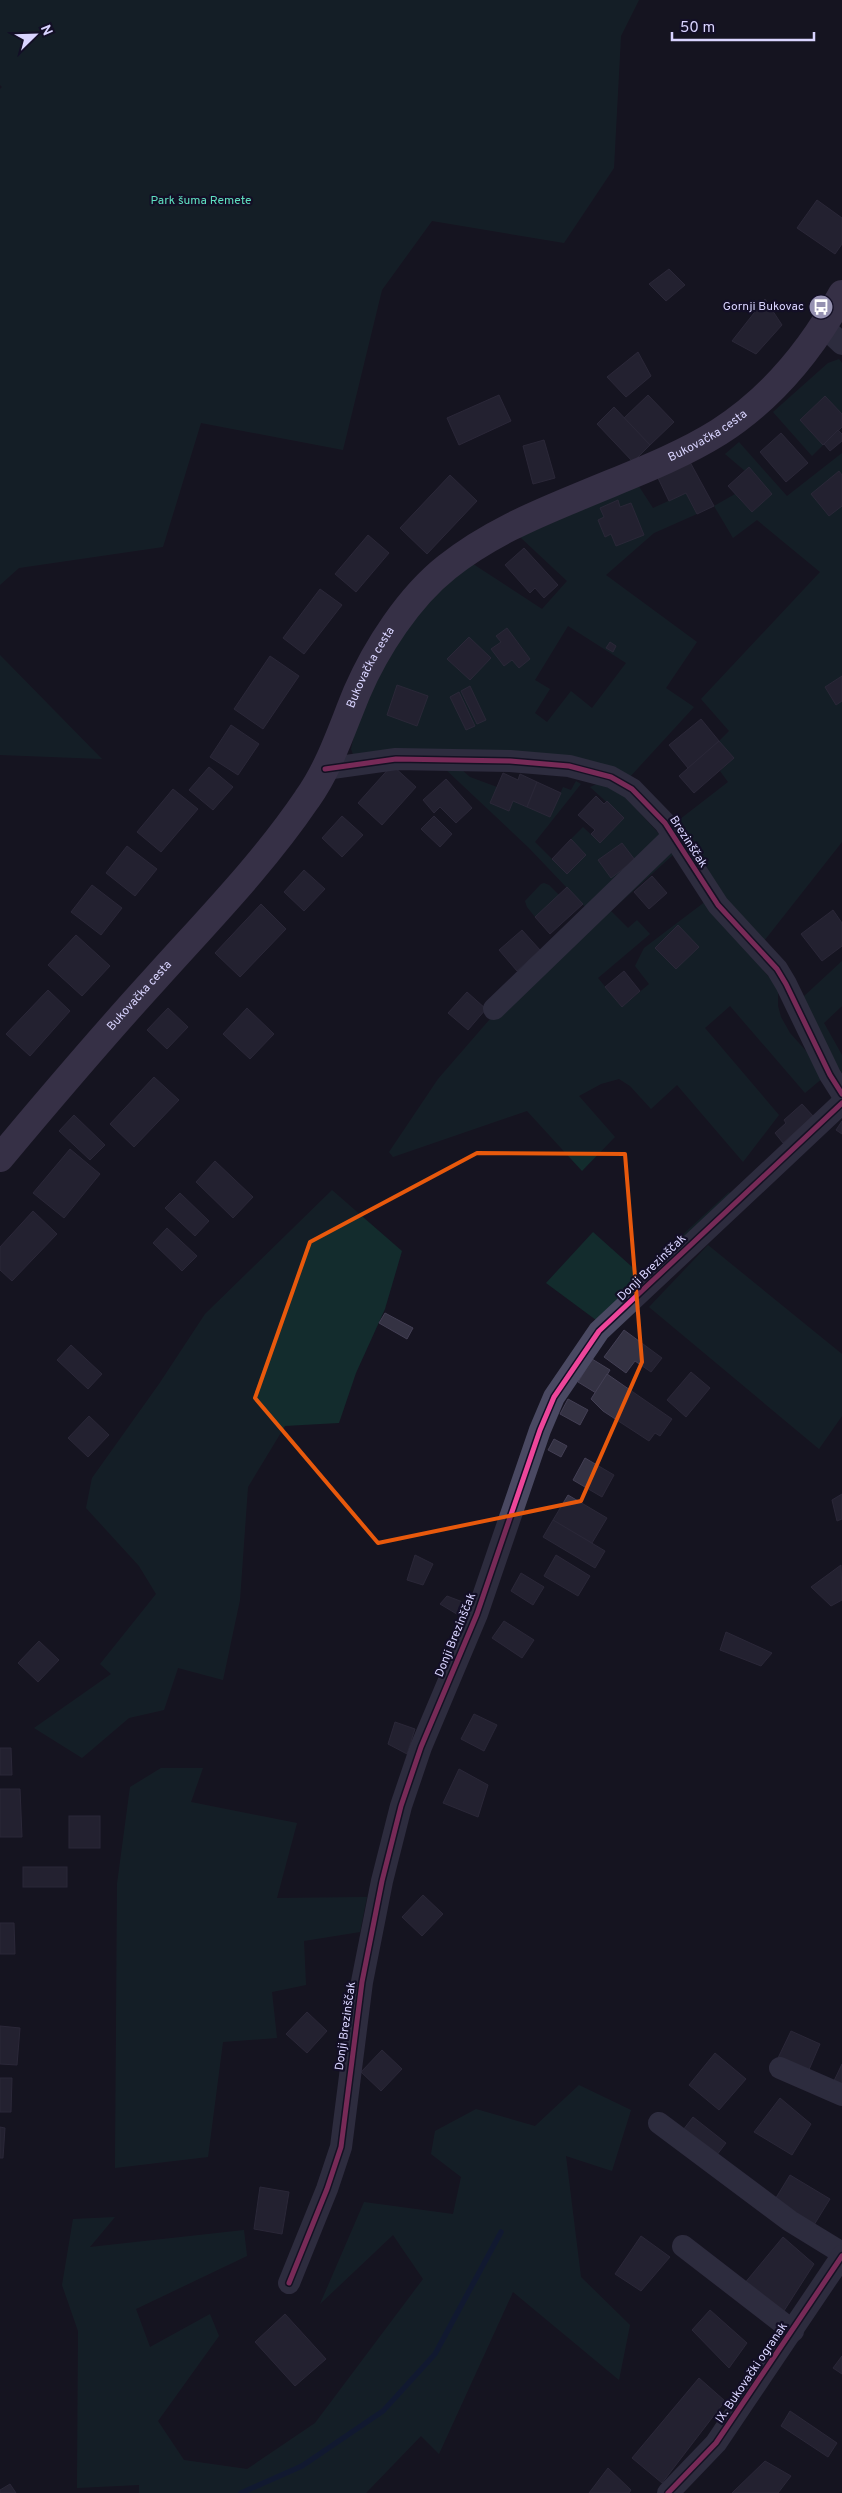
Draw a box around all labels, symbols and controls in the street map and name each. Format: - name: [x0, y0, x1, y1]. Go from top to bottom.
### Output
- north arrow: [10, 10, 60, 60]
- scale bar: [672, 10, 814, 42]
- text: 50 m: [680, 19, 715, 38]
- text: N: [36, 23, 55, 38]
- park label: Park šuma Remete: [150, 193, 252, 209]
- bus stop icon: Gornji Bukovac: [808, 294, 834, 320]
- place label: Gornji Bukovac: [723, 299, 804, 315]
- street label: Bukovačka cesta: [666, 406, 751, 466]
- street label: Bukovačka cesta: [343, 624, 399, 710]
- street label: Brezinščak: [665, 813, 711, 871]
- street label: Bukovačka cesta: [104, 957, 176, 1035]
- street label: Donji Brezinščak: [614, 1231, 690, 1305]
- street label: Donji Brezinščak: [432, 1590, 480, 1680]
- street label: Donji Brezinščak: [332, 1981, 360, 2071]
- street label: IX. Bukovački ogranak: [712, 2320, 792, 2426]

